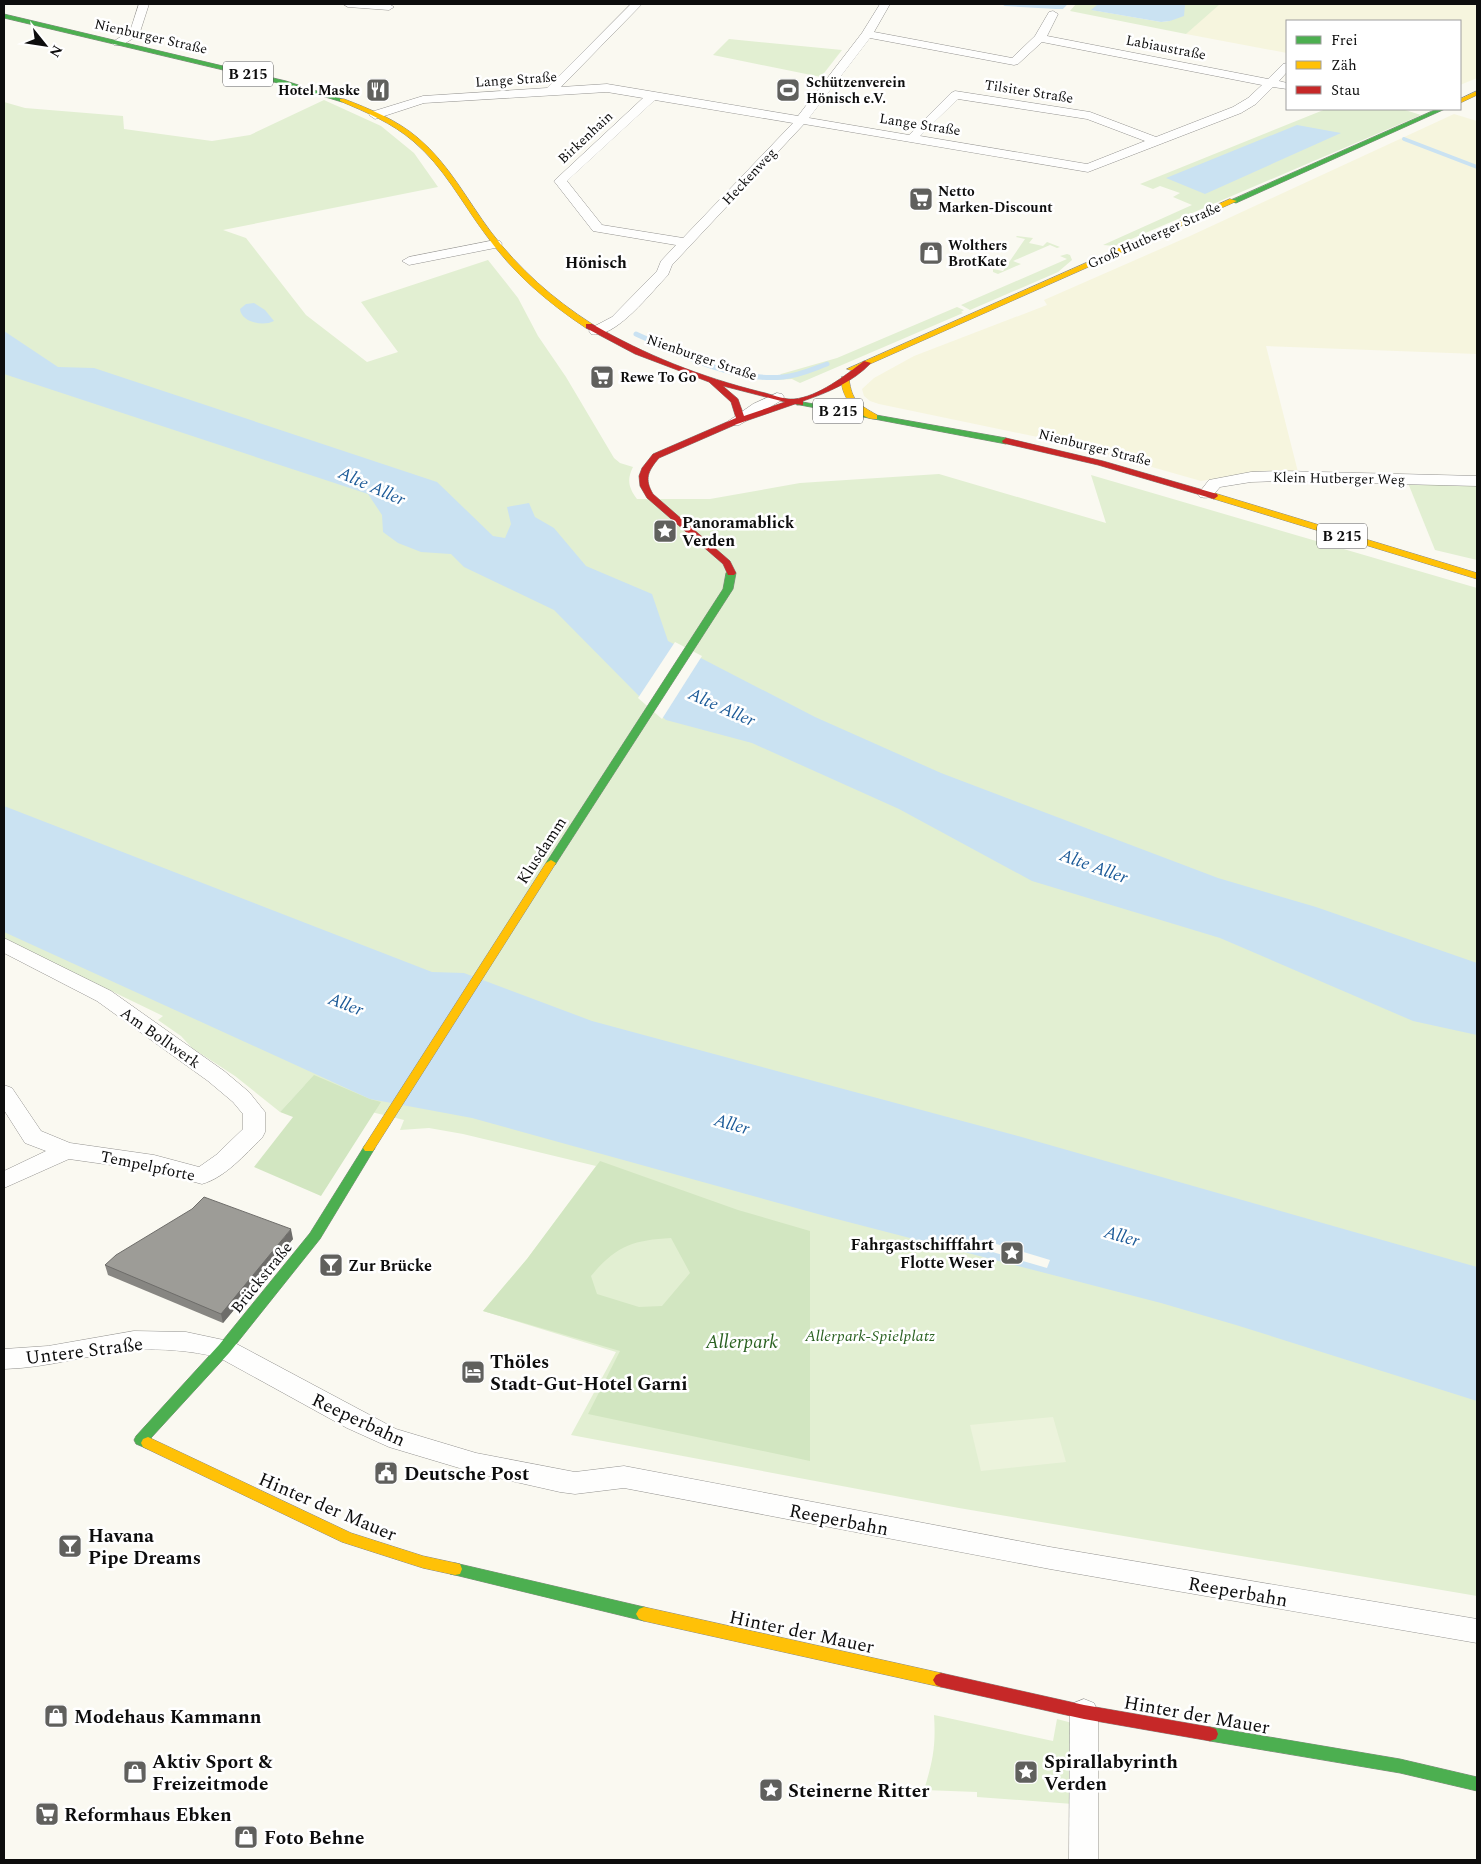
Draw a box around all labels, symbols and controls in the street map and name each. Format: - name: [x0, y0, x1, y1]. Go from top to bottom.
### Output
- street label: Nienburger Straße: [92, 13, 210, 60]
- north arrow: [20, 20, 70, 70]
- legend: [1286, 20, 1461, 110]
- street label: Labiaustraße: [1124, 29, 1208, 66]
- text: Frei: [1331, 29, 1358, 52]
- text: N: [44, 41, 68, 61]
- text: Zäh: [1331, 54, 1357, 77]
- road number: B 215: [223, 62, 273, 86]
- street label: Lange Straße: [474, 66, 558, 93]
- place label: Schützenverein Hönisch e.V.: [806, 72, 906, 109]
- street label: Tilsiter Straße: [983, 74, 1075, 109]
- restaurant icon: Hotel Maske: [365, 77, 391, 103]
- sports icon: Schützenverein Hönisch e.V.: [775, 77, 801, 103]
- text: Stau: [1331, 79, 1360, 102]
- place label: Hotel Maske: [278, 80, 360, 101]
- street label: Birkenhain: [553, 106, 618, 169]
- street label: Lange Straße: [878, 108, 962, 141]
- street label: Heckenweg: [717, 143, 782, 210]
- place label: Netto Marken-Discount: [938, 181, 1053, 218]
- supermarket icon: Netto Marken-Discount: [908, 186, 934, 212]
- street label: Groß Hutberger Straße: [1084, 196, 1224, 274]
- place label: Wolthers BrotKate: [948, 235, 1007, 272]
- shop icon: Wolthers BrotKate: [918, 240, 944, 266]
- district label: Hönisch: [565, 251, 627, 275]
- street label: Nienburger Straße: [644, 329, 760, 386]
- supermarket icon: Rewe To Go: [589, 364, 615, 390]
- place label: Rewe To Go: [620, 367, 697, 388]
- road number: B 215: [813, 398, 863, 424]
- street label: Nienburger Straße: [1036, 423, 1154, 472]
- water label: Alte Aller: [333, 459, 410, 513]
- street label: Klein Hutberger Weg: [1273, 467, 1405, 490]
- place label: Panoramablick Verden: [682, 511, 795, 553]
- place icon: Panoramablick Verden: [652, 518, 678, 544]
- road number: B 215: [1317, 524, 1367, 548]
- water label: Alte Aller: [683, 680, 760, 734]
- street label: Klusdamm: [511, 812, 573, 889]
- water label: Alte Aller: [1055, 841, 1132, 892]
- water label: Aller: [323, 985, 368, 1024]
- street label: Am Bollwerk: [115, 1001, 206, 1075]
- water label: Aller: [710, 1106, 754, 1143]
- street label: Tempelpforte: [98, 1144, 197, 1188]
- water label: Aller: [1100, 1218, 1144, 1255]
- place label: Fahrgastschifffahrt Flotte Weser: [851, 1233, 994, 1275]
- street label: Brückstraße: [225, 1236, 298, 1319]
- place icon: Fahrgastschifffahrt Flotte Weser: [999, 1240, 1025, 1266]
- bar icon: Zur Brücke: [318, 1252, 344, 1278]
- place label: Zur Brücke: [348, 1254, 432, 1278]
- park label: Allerpark-Spielplatz: [804, 1324, 935, 1348]
- park label: Allerpark: [705, 1328, 778, 1357]
- street label: Untere Straße: [24, 1330, 145, 1373]
- place label: Thöles Stadt-Gut-Hotel Garni: [490, 1348, 688, 1399]
- hotel icon: Thöles Stadt-Gut-Hotel Garni: [460, 1359, 486, 1385]
- street label: Reeperbahn: [307, 1386, 410, 1455]
- public building icon: Deutsche Post: [373, 1460, 399, 1486]
- place label: Deutsche Post: [404, 1460, 529, 1489]
- street label: Hinter der Mauer: [254, 1465, 401, 1550]
- street label: Reeperbahn: [787, 1497, 891, 1544]
- place label: Havana Pipe Dreams: [88, 1522, 201, 1573]
- bar icon: Havana Pipe Dreams: [57, 1533, 83, 1559]
- street label: Reeperbahn: [1186, 1569, 1290, 1615]
- street label: Hinter der Mauer: [726, 1603, 877, 1662]
- street label: Hinter der Mauer: [1122, 1688, 1272, 1743]
- shop icon: Modehaus Kammann: [43, 1703, 69, 1729]
- place label: Modehaus Kammann: [74, 1703, 262, 1732]
- place label: Aktiv Sport & Freizeitmode: [152, 1748, 273, 1799]
- place label: Spirallabyrinth Verden: [1044, 1748, 1178, 1799]
- shop icon: Aktiv Sport & Freizeitmode: [122, 1759, 148, 1785]
- place icon: Spirallabyrinth Verden: [1013, 1759, 1039, 1785]
- place icon: Steinerne Ritter: [758, 1777, 784, 1803]
- place label: Steinerne Ritter: [788, 1777, 930, 1806]
- supermarket icon: Reformhaus Ebken: [34, 1801, 60, 1827]
- place label: Reformhaus Ebken: [64, 1801, 232, 1830]
- shop icon: Foto Behne: [233, 1824, 259, 1850]
- place label: Foto Behne: [264, 1824, 364, 1853]

